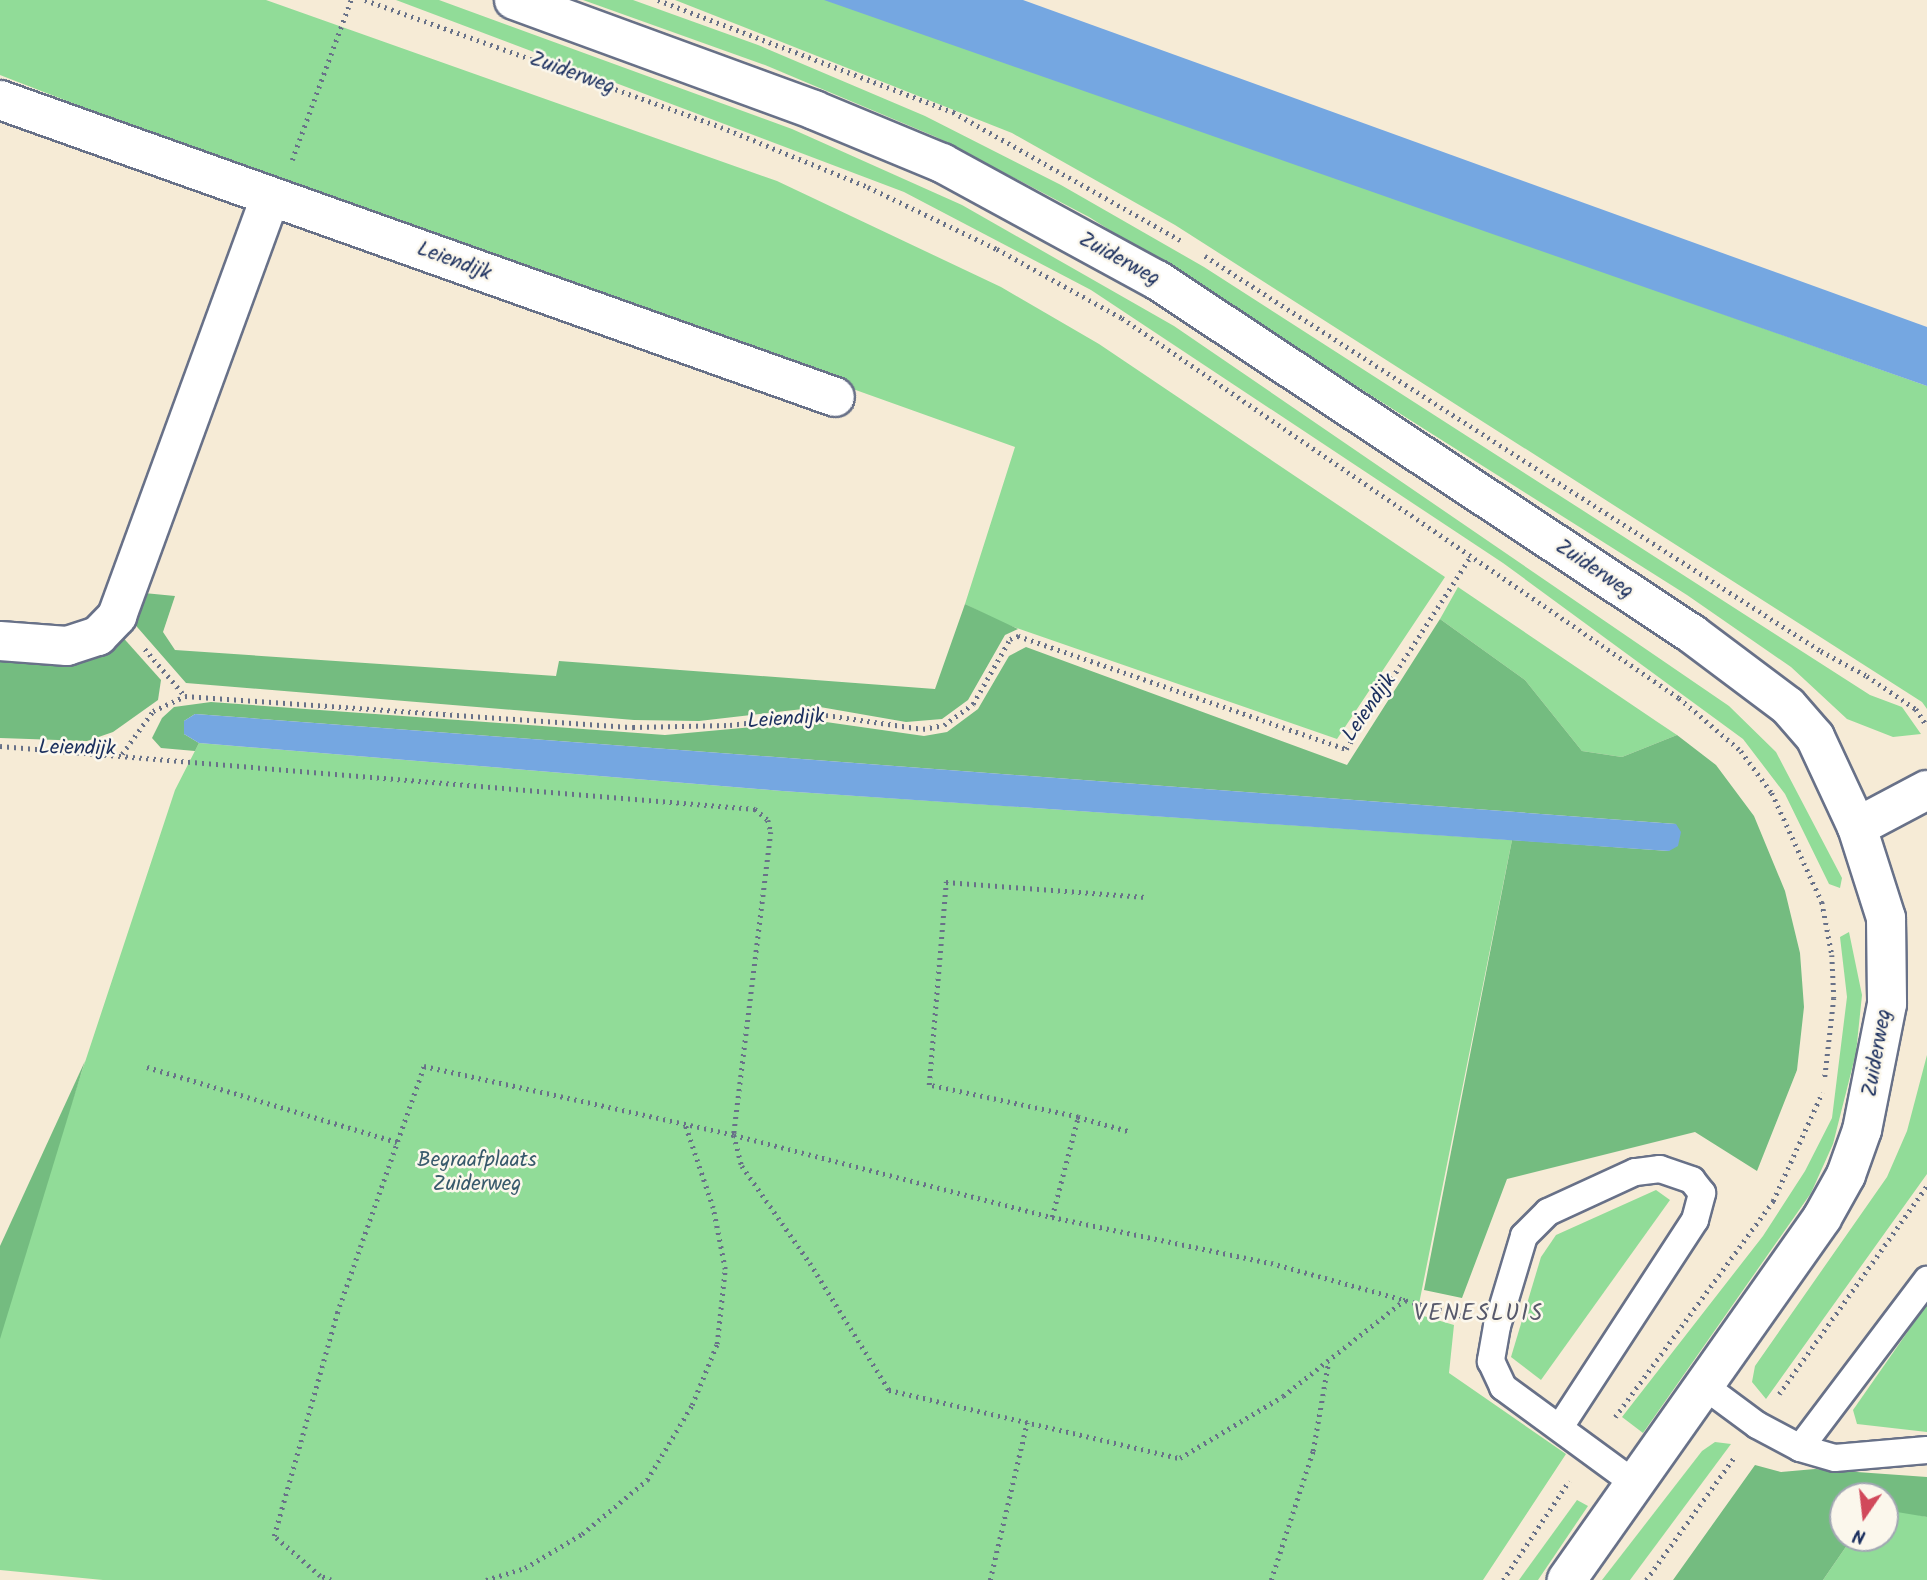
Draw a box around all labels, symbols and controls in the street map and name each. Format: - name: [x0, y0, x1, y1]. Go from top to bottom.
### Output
- street label: Zuiderweg: [526, 47, 618, 101]
- street label: Zuiderweg: [1074, 228, 1164, 292]
- street label: Leiendijk: [413, 237, 495, 287]
- street label: Zuiderweg: [1550, 535, 1638, 605]
- street label: Leiendijk: [1338, 669, 1402, 747]
- street label: Leiendijk: [747, 705, 825, 735]
- street label: Leiendijk: [38, 736, 116, 762]
- street label: Zuiderweg: [1858, 1007, 1898, 1099]
- park label: Begraafplaats Zuiderweg: [417, 1148, 537, 1198]
- district label: VENESLUIS: [1415, 1300, 1543, 1328]
- north arrow: [1829, 1482, 1899, 1552]
- text: N: [1850, 1519, 1869, 1551]

